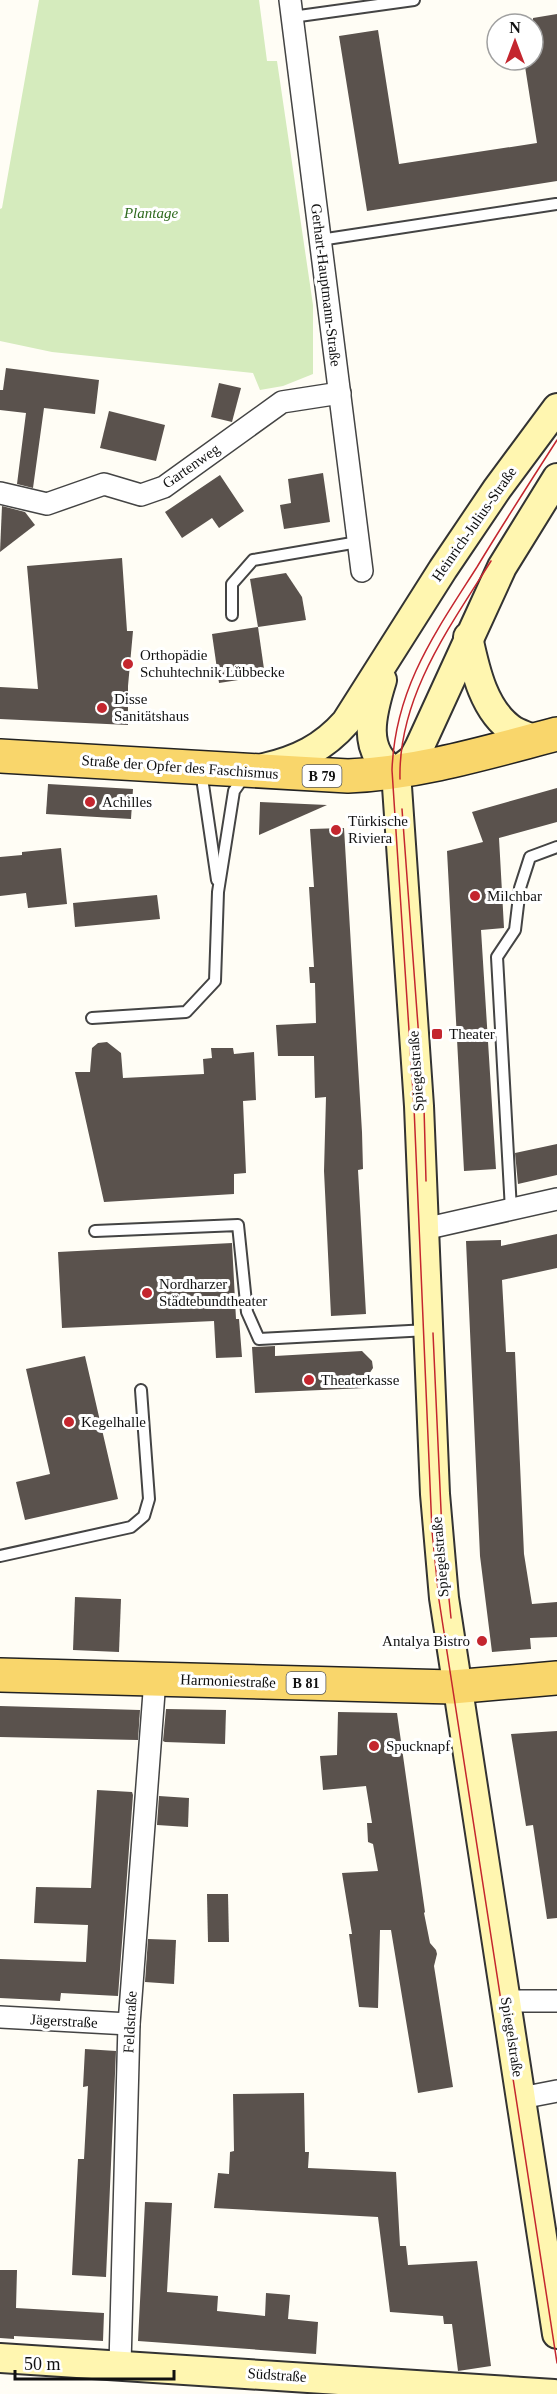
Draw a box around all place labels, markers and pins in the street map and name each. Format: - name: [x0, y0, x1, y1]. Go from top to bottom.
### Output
- place label: Orthopädie Schuhtechnik Lübbecke: [140, 647, 285, 680]
- marker: Orthopädie Schuhtechnik Lübbecke: [121, 657, 135, 671]
- place label: Disse Sanitätshaus: [114, 691, 189, 724]
- marker: Disse Sanitätshaus: [95, 701, 109, 715]
- place label: Achilles: [102, 794, 152, 810]
- marker: Achilles: [83, 795, 97, 809]
- place label: Türkische Riviera: [348, 813, 408, 846]
- marker: Türkische Riviera: [329, 823, 343, 837]
- place label: Milchbar: [487, 888, 542, 904]
- marker: Milchbar: [468, 889, 482, 903]
- place label: Theater: [449, 1026, 495, 1042]
- marker: Theater: [430, 1027, 444, 1041]
- place label: Nordharzer Städtebundtheater: [159, 1276, 267, 1309]
- marker: Nordharzer Städtebundtheater: [140, 1286, 154, 1300]
- place label: Theaterkasse: [321, 1372, 400, 1388]
- marker: Theaterkasse: [302, 1373, 316, 1387]
- place label: Kegelhalle: [81, 1414, 146, 1430]
- marker: Kegelhalle: [62, 1415, 76, 1429]
- place label: Antalya Bistro: [382, 1633, 470, 1649]
- marker: Antalya Bistro: [475, 1634, 489, 1648]
- place label: Spucknapf: [386, 1738, 450, 1754]
- marker: Spucknapf: [367, 1739, 381, 1753]

